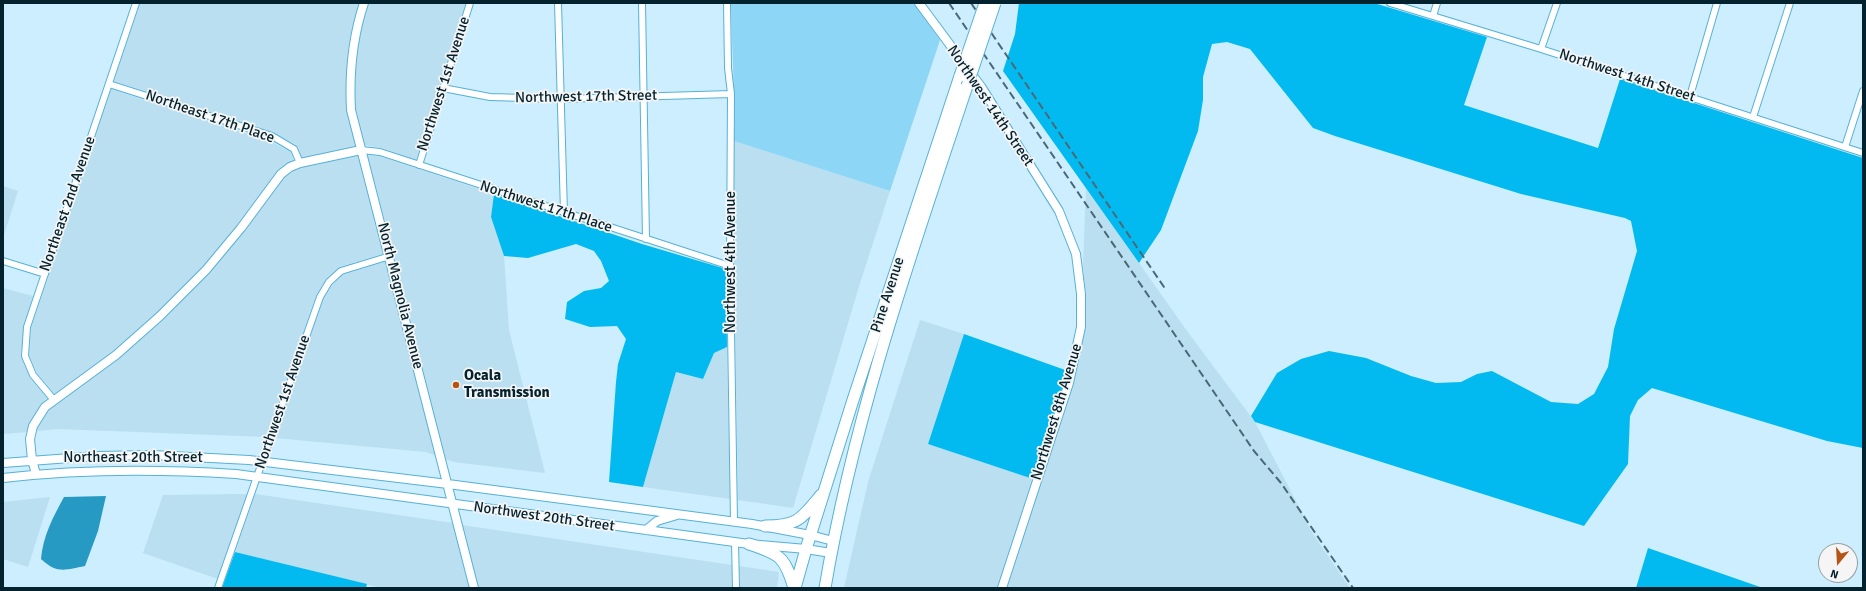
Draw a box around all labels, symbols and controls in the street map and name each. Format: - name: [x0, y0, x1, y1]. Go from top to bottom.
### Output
- street label: Northwest 1st Avenue: [414, 14, 474, 154]
- street label: Northwest 14th Street: [943, 42, 1037, 170]
- street label: Northwest 14th Street: [1557, 45, 1697, 107]
- street label: Northeast 17th Place: [143, 86, 277, 148]
- street label: Northwest 17th Street: [515, 87, 657, 107]
- street label: Northeast 2nd Avenue: [36, 134, 100, 274]
- street label: Northwest 17th Place: [478, 177, 614, 237]
- street label: Northwest 4th Avenue: [722, 191, 740, 333]
- street label: North Magnolia Avenue: [373, 221, 427, 371]
- street label: Pine Avenue: [867, 255, 909, 335]
- street label: Northwest 1st Avenue: [252, 333, 314, 471]
- street label: Northwest 8th Avenue: [1028, 341, 1086, 483]
- place label: Ocala Transmission: [464, 367, 550, 402]
- marker: Ocala Transmission: [451, 380, 461, 390]
- street label: Northeast 20th Street: [63, 449, 203, 467]
- street label: Northwest 20th Street: [472, 498, 616, 536]
- north arrow: [1818, 543, 1858, 583]
- text: N: [1829, 567, 1840, 581]

